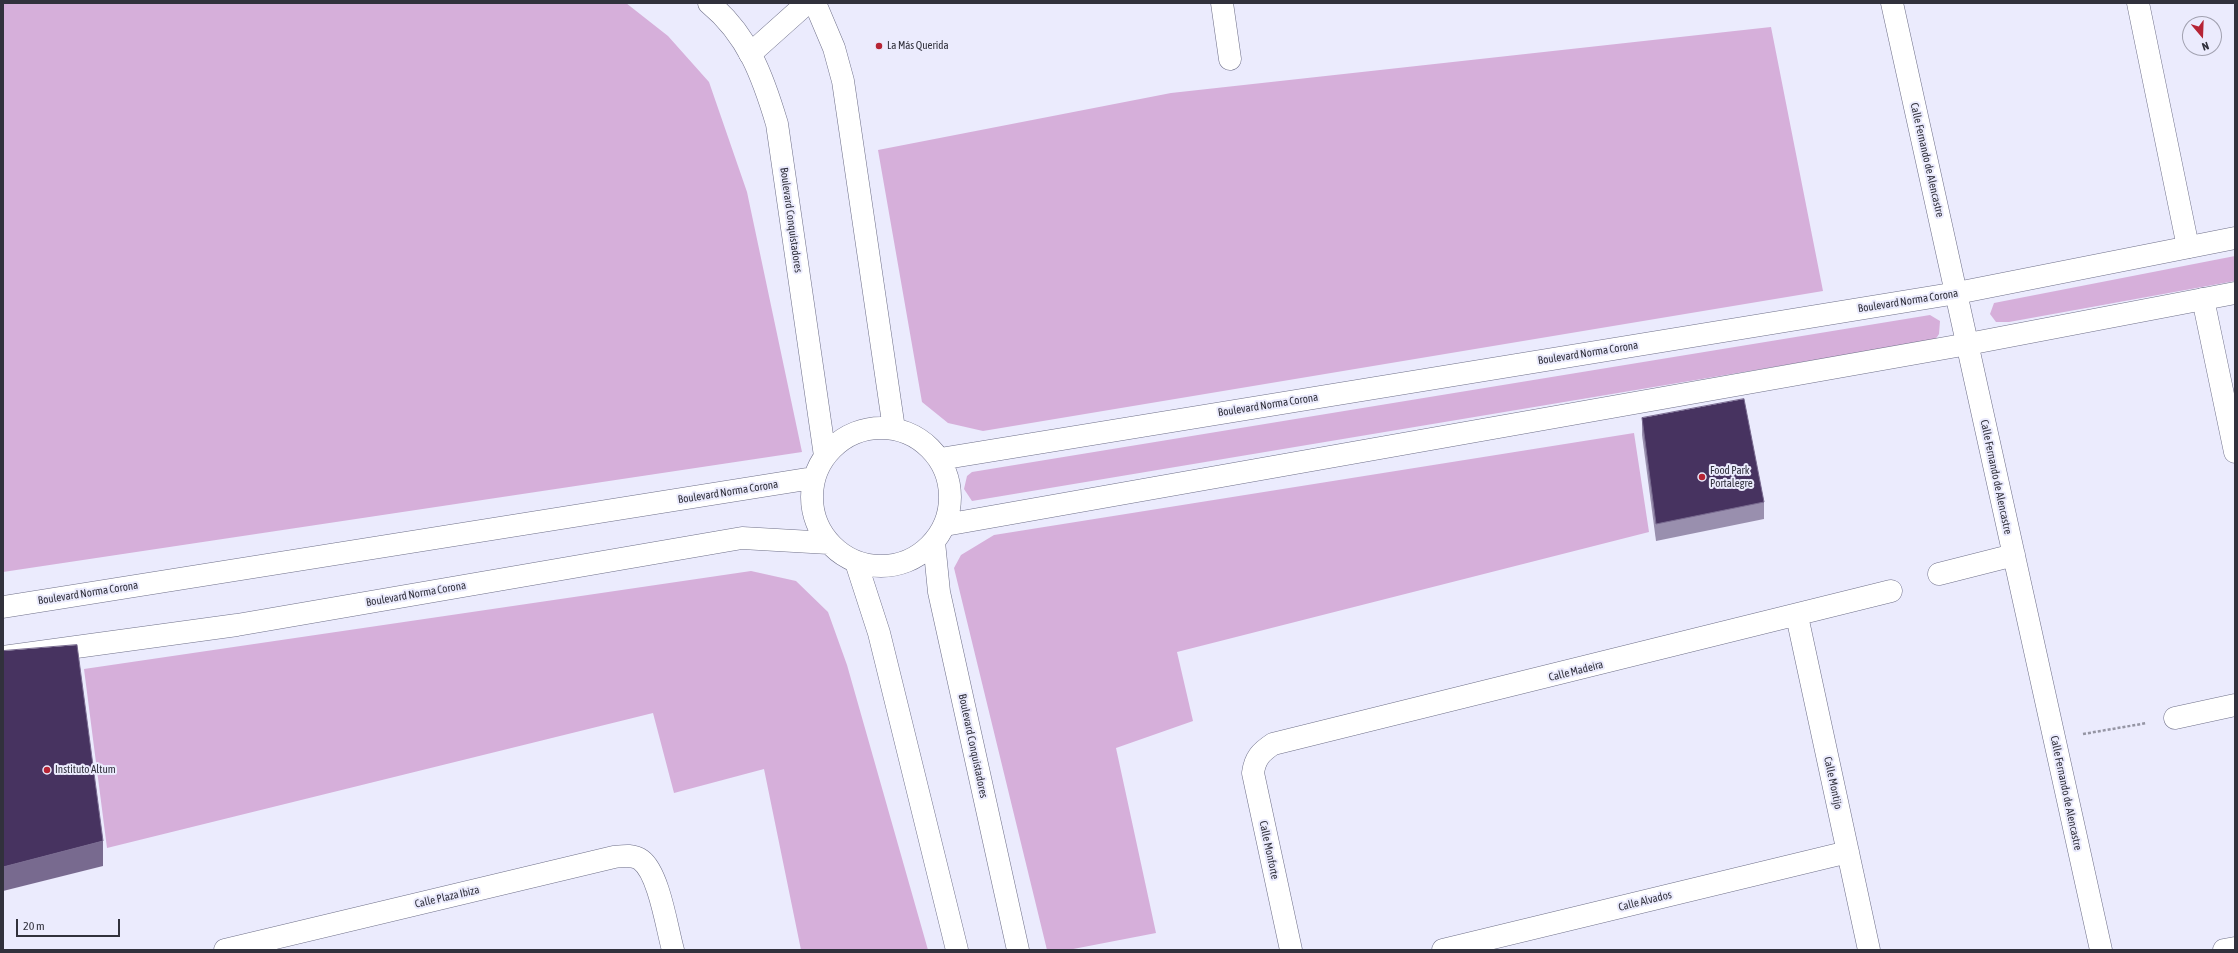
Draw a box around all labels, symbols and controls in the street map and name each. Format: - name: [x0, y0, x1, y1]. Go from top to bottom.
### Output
- north arrow: [2182, 16, 2222, 56]
- place label: La Más Querida: [887, 39, 949, 53]
- text: N: [2201, 40, 2211, 53]
- marker: La Más Querida: [874, 41, 884, 51]
- street label: Calle Fernando de Alencastre: [1907, 101, 1947, 219]
- street label: Boulevard Conquistadores: [777, 167, 805, 273]
- street label: Boulevard Norma Corona: [1857, 287, 1959, 315]
- street label: Boulevard Norma Corona: [1537, 339, 1639, 367]
- street label: Boulevard Norma Corona: [1217, 391, 1319, 419]
- street label: Calle Fernando de Alencastre: [1977, 418, 2015, 536]
- place label: Food Park Portalegre: [1710, 464, 1753, 490]
- marker: Food Park Portalegre: [1697, 472, 1707, 482]
- street label: Boulevard Norma Corona: [677, 478, 779, 506]
- street label: Boulevard Norma Corona: [37, 579, 139, 607]
- street label: Boulevard Norma Corona: [365, 579, 467, 609]
- street label: Calle Madeira: [1547, 658, 1605, 684]
- street label: Boulevard Conquistadores: [956, 693, 990, 799]
- street label: Calle Fernando de Alencastre: [2047, 734, 2085, 852]
- street label: Calle Montijo: [1821, 755, 1845, 811]
- place label: Instituto Altum: [55, 763, 116, 777]
- marker: Instituto Altum: [42, 765, 52, 775]
- street label: Calle Monforte: [1256, 820, 1282, 880]
- street label: Calle Plaza Ibiza: [413, 883, 481, 911]
- street label: Calle Alvados: [1617, 888, 1673, 914]
- scale bar: [18, 911, 122, 937]
- text: 20 m: [23, 919, 45, 933]

